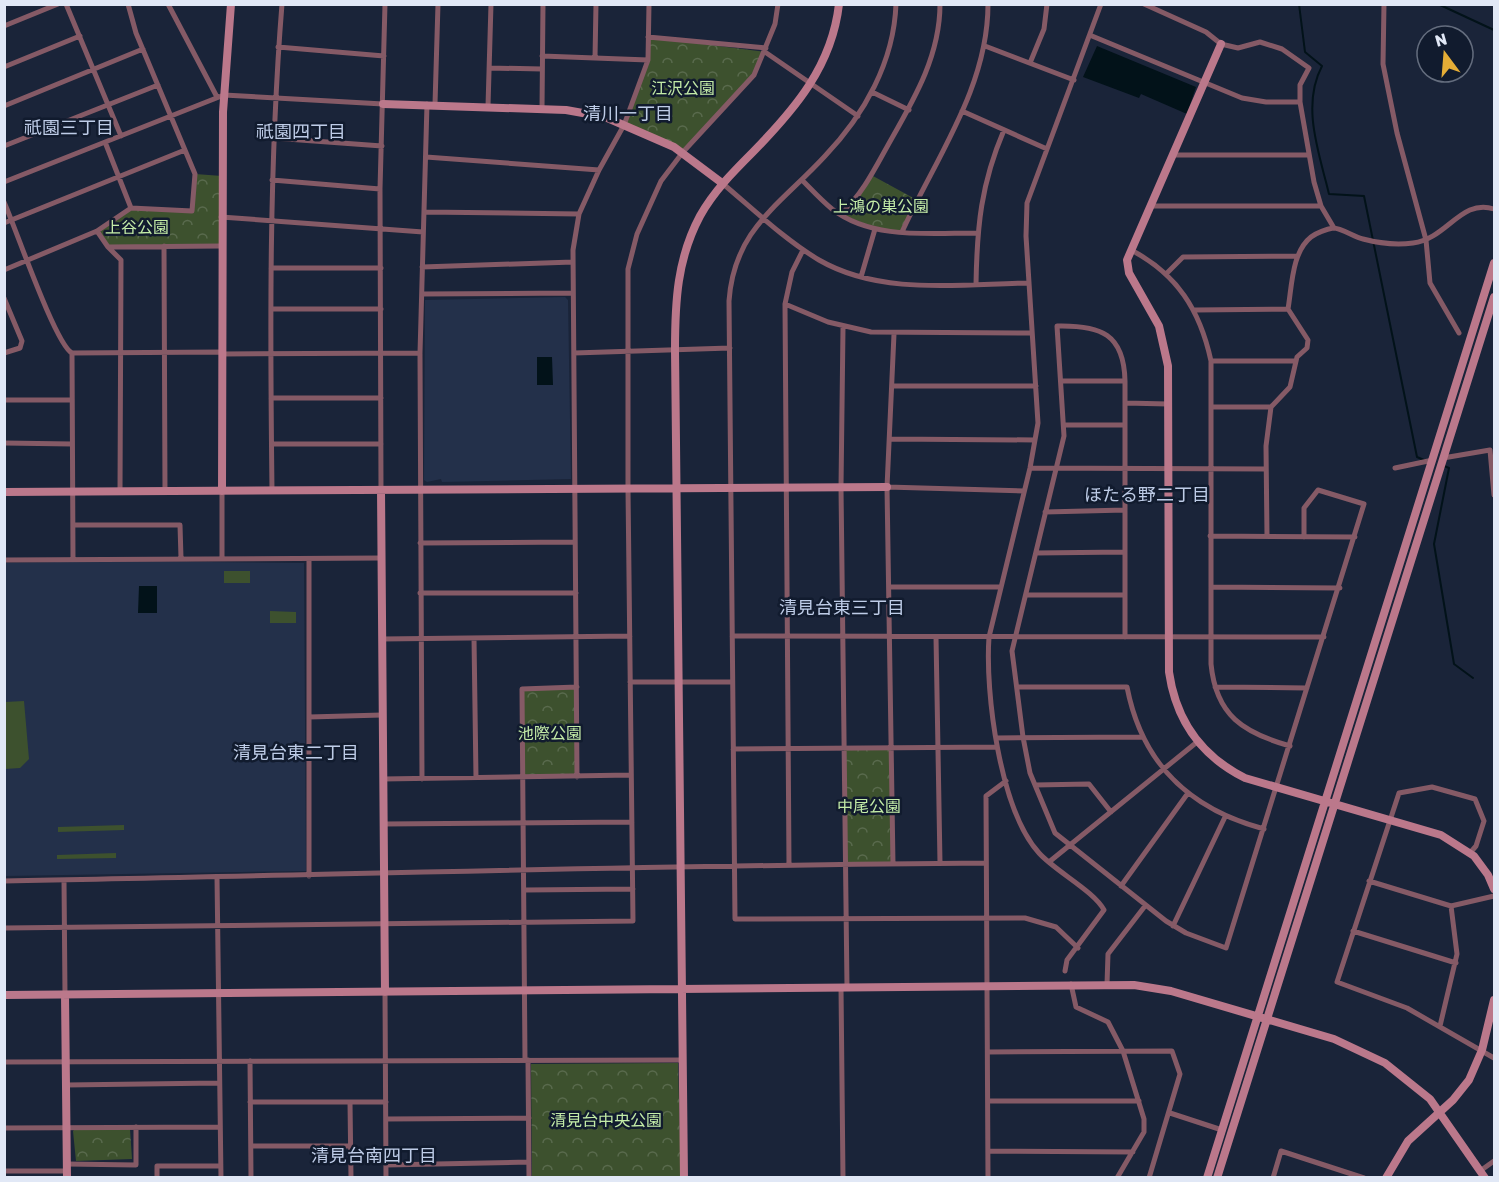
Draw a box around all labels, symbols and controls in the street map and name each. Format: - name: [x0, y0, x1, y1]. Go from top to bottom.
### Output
- north arrow: [1415, 24, 1475, 84]
- text: N: [1433, 29, 1449, 51]
- park label: 江沢公園: [651, 79, 715, 98]
- district label: 清川一丁目: [583, 103, 673, 125]
- district label: 祇園三丁目: [24, 117, 114, 139]
- district label: 祇園四丁目: [256, 121, 346, 143]
- park label: 上鴻の巣公園: [833, 197, 929, 216]
- park label: 上谷公園: [105, 218, 169, 237]
- district label: ほたる野二丁目: [1084, 484, 1210, 506]
- district label: 清見台東三丁目: [779, 597, 905, 619]
- park label: 池際公園: [518, 724, 582, 743]
- district label: 清見台東二丁目: [233, 742, 359, 764]
- park label: 中尾公園: [837, 797, 901, 816]
- park label: 清見台中央公園: [550, 1111, 662, 1130]
- district label: 清見台南四丁目: [311, 1145, 437, 1167]

